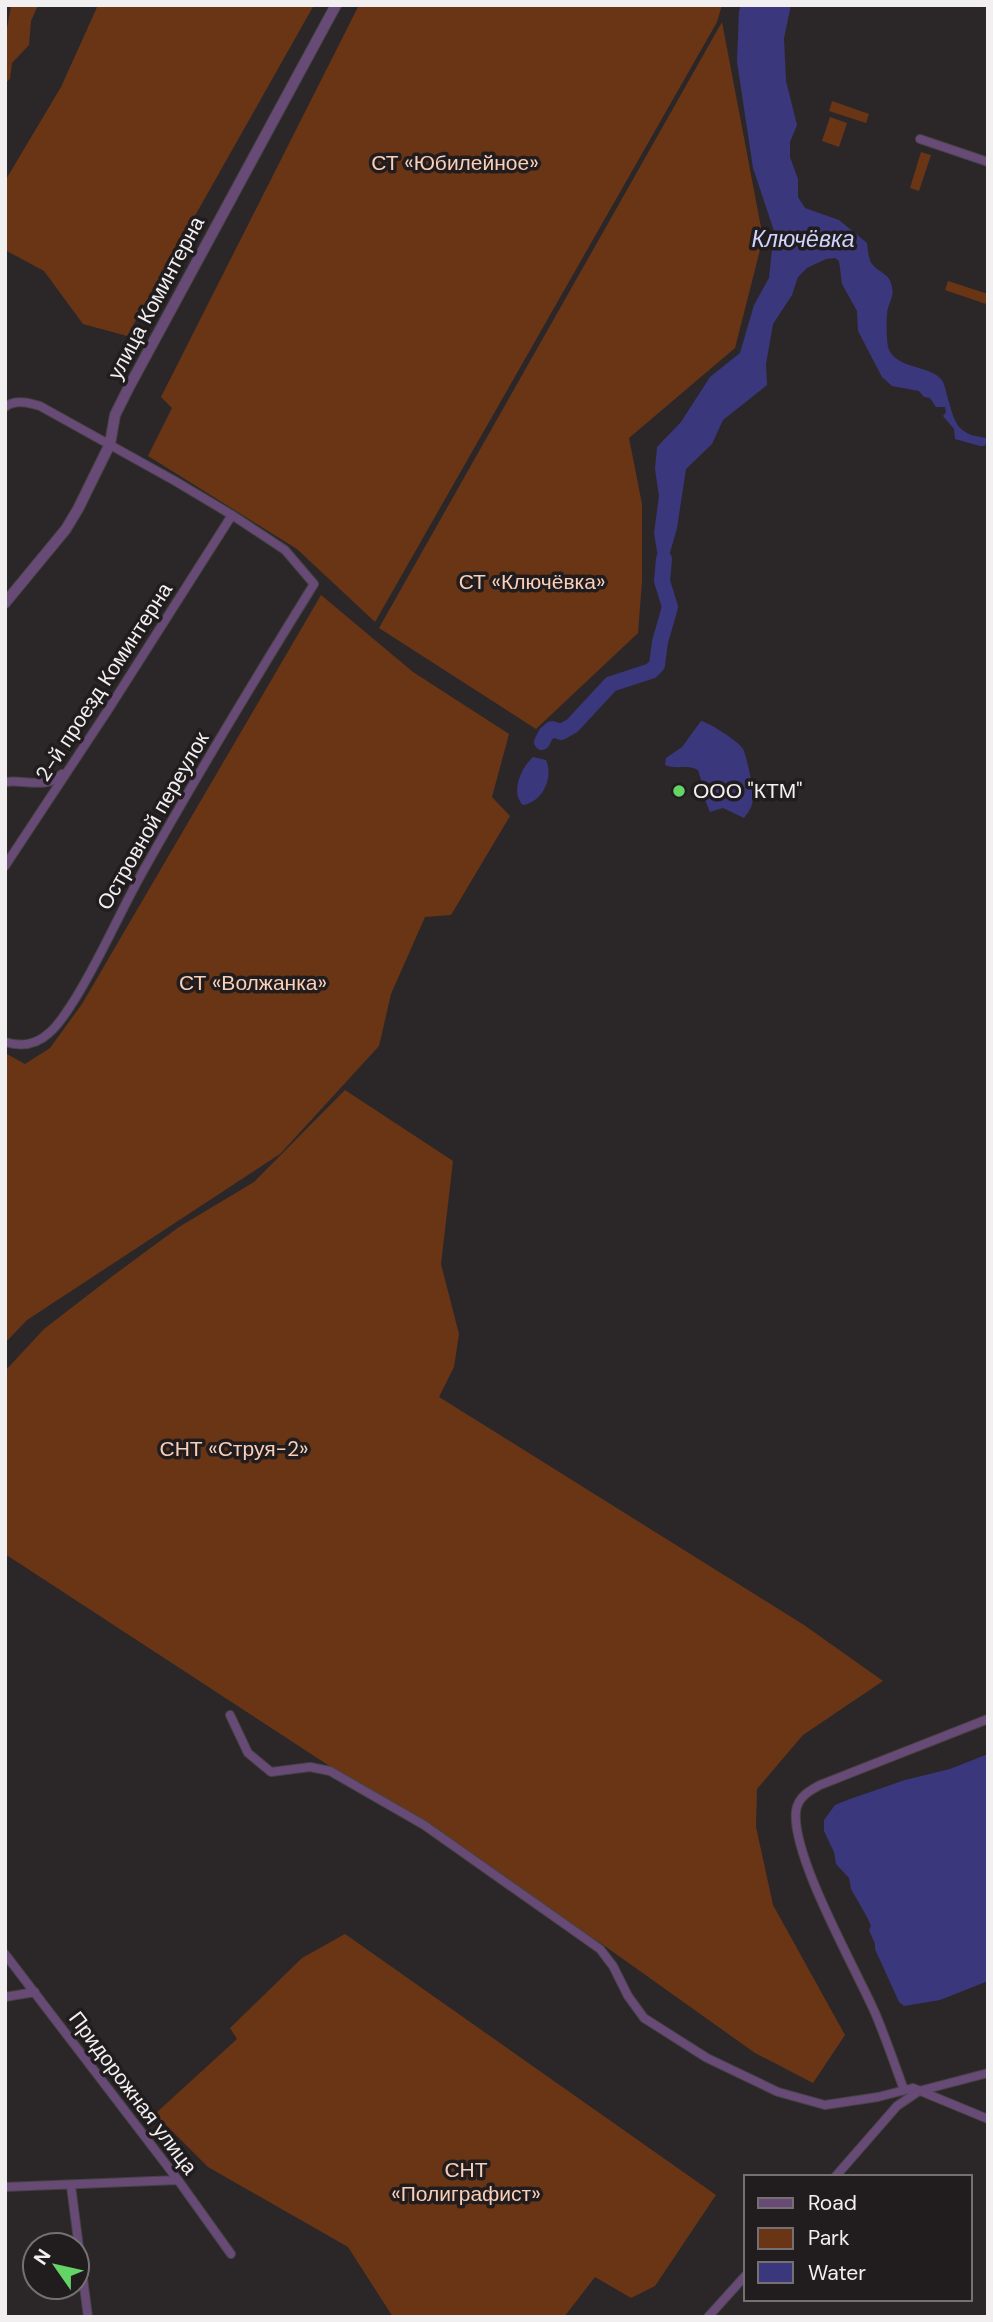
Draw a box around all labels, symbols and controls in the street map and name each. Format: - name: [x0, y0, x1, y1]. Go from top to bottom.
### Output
- park label: СТ «Юбилейное»: [371, 149, 539, 177]
- street label: улица Коминтерна: [101, 211, 211, 384]
- water label: Ключёвка: [751, 224, 855, 254]
- park label: СТ «Ключёвка»: [459, 568, 605, 596]
- street label: 2-й проезд Коминтерна: [29, 577, 179, 787]
- street label: Островной переулок: [91, 726, 216, 915]
- place label: ООО "КТМ": [693, 777, 802, 805]
- marker: ООО "КТМ": [671, 783, 687, 799]
- park label: СТ «Волжанка»: [179, 969, 327, 997]
- park label: СНТ «Струя-2»: [159, 1435, 309, 1463]
- street label: Придорожная улица: [62, 2006, 204, 2181]
- park label: СНТ «Полиграфист»: [391, 2156, 541, 2208]
- legend: [744, 2175, 972, 2301]
- text: Road: [808, 2189, 857, 2217]
- text: Park: [808, 2224, 850, 2252]
- north arrow: [21, 2231, 91, 2301]
- text: N: [28, 2244, 57, 2270]
- text: Water: [808, 2259, 866, 2287]

